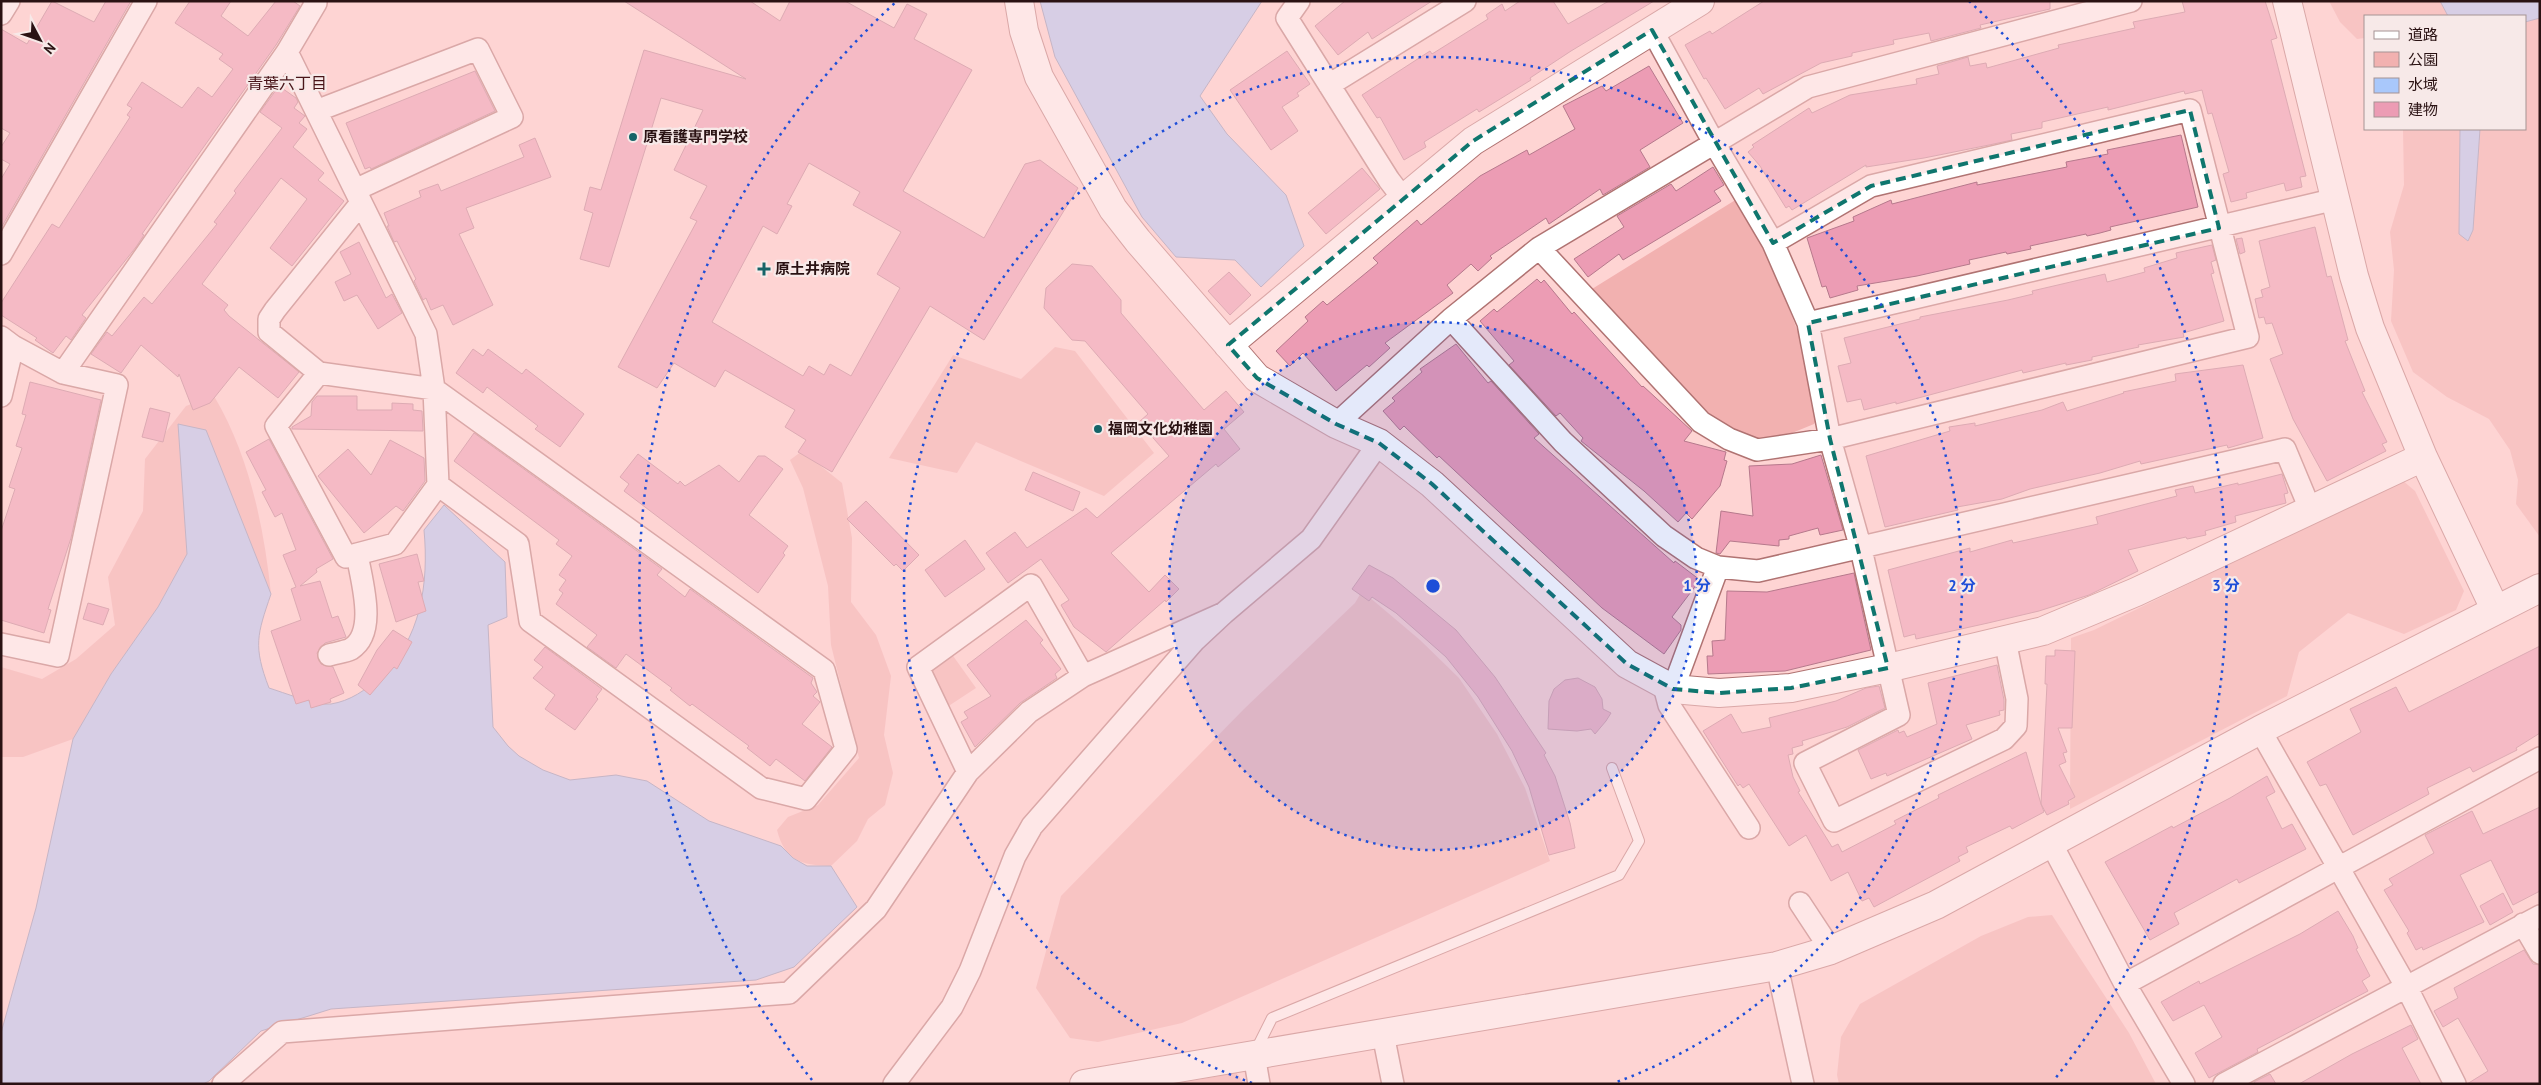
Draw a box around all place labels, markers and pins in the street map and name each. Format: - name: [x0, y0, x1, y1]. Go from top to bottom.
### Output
- place label: 原看護専門学校: [643, 127, 748, 146]
- marker: 原看護専門学校: [627, 131, 639, 143]
- place label: 原土井病院: [775, 259, 850, 278]
- marker: 原土井病院: [757, 262, 771, 276]
- place label: 福岡文化幼稚園: [1107, 419, 1213, 438]
- marker: 福岡文化幼稚園: [1092, 423, 1104, 435]
- centre of rings: [1424, 577, 1442, 595]

